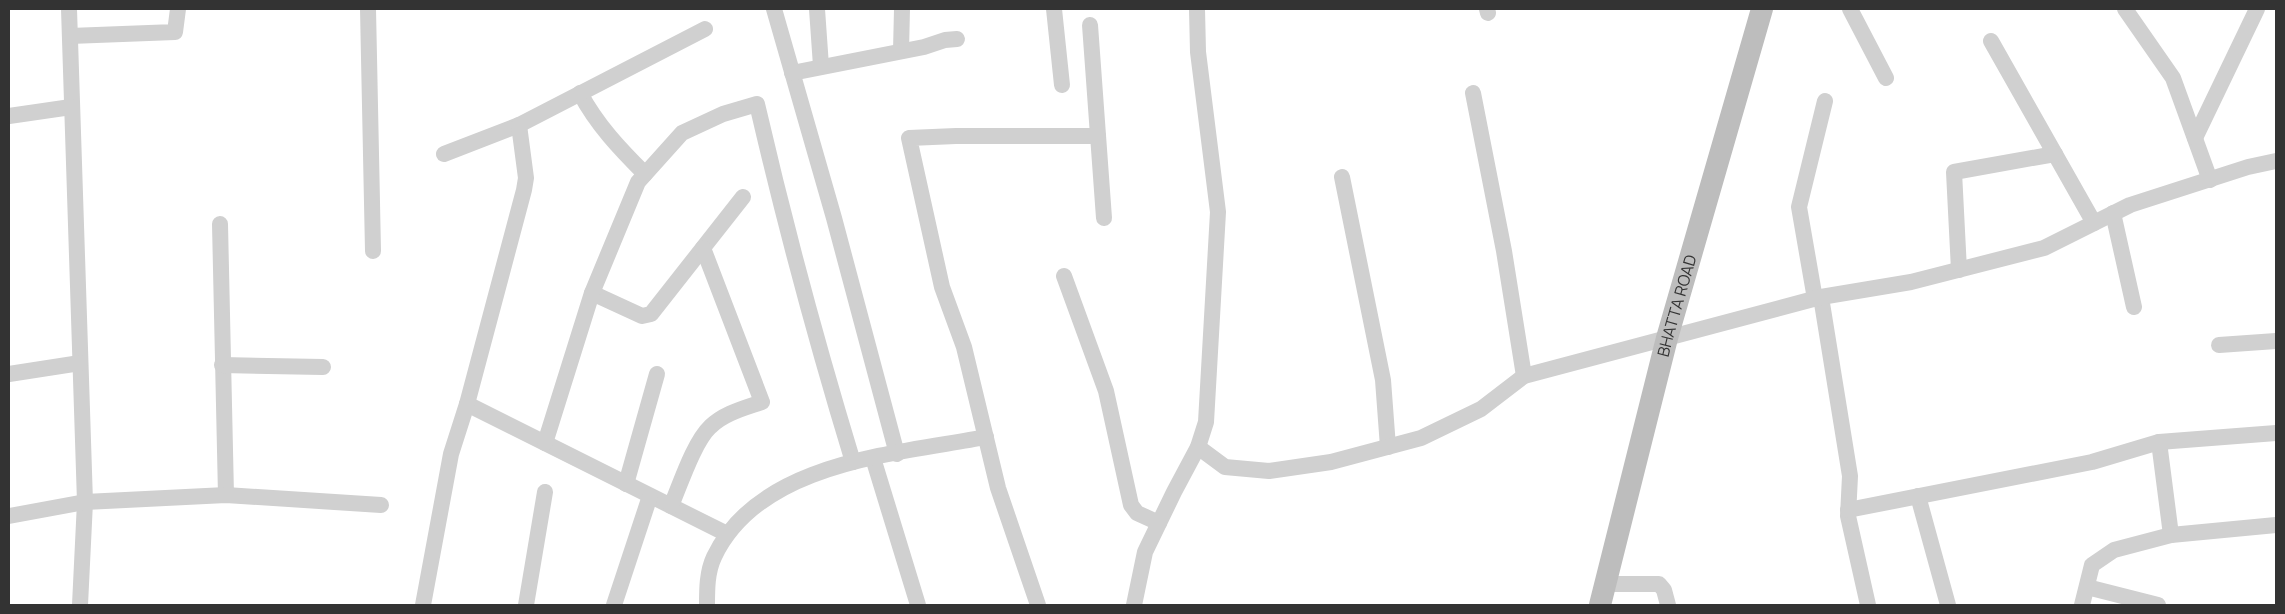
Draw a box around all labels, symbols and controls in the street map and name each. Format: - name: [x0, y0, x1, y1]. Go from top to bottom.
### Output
- street label: BHATTA ROAD: [1652, 252, 1702, 359]

